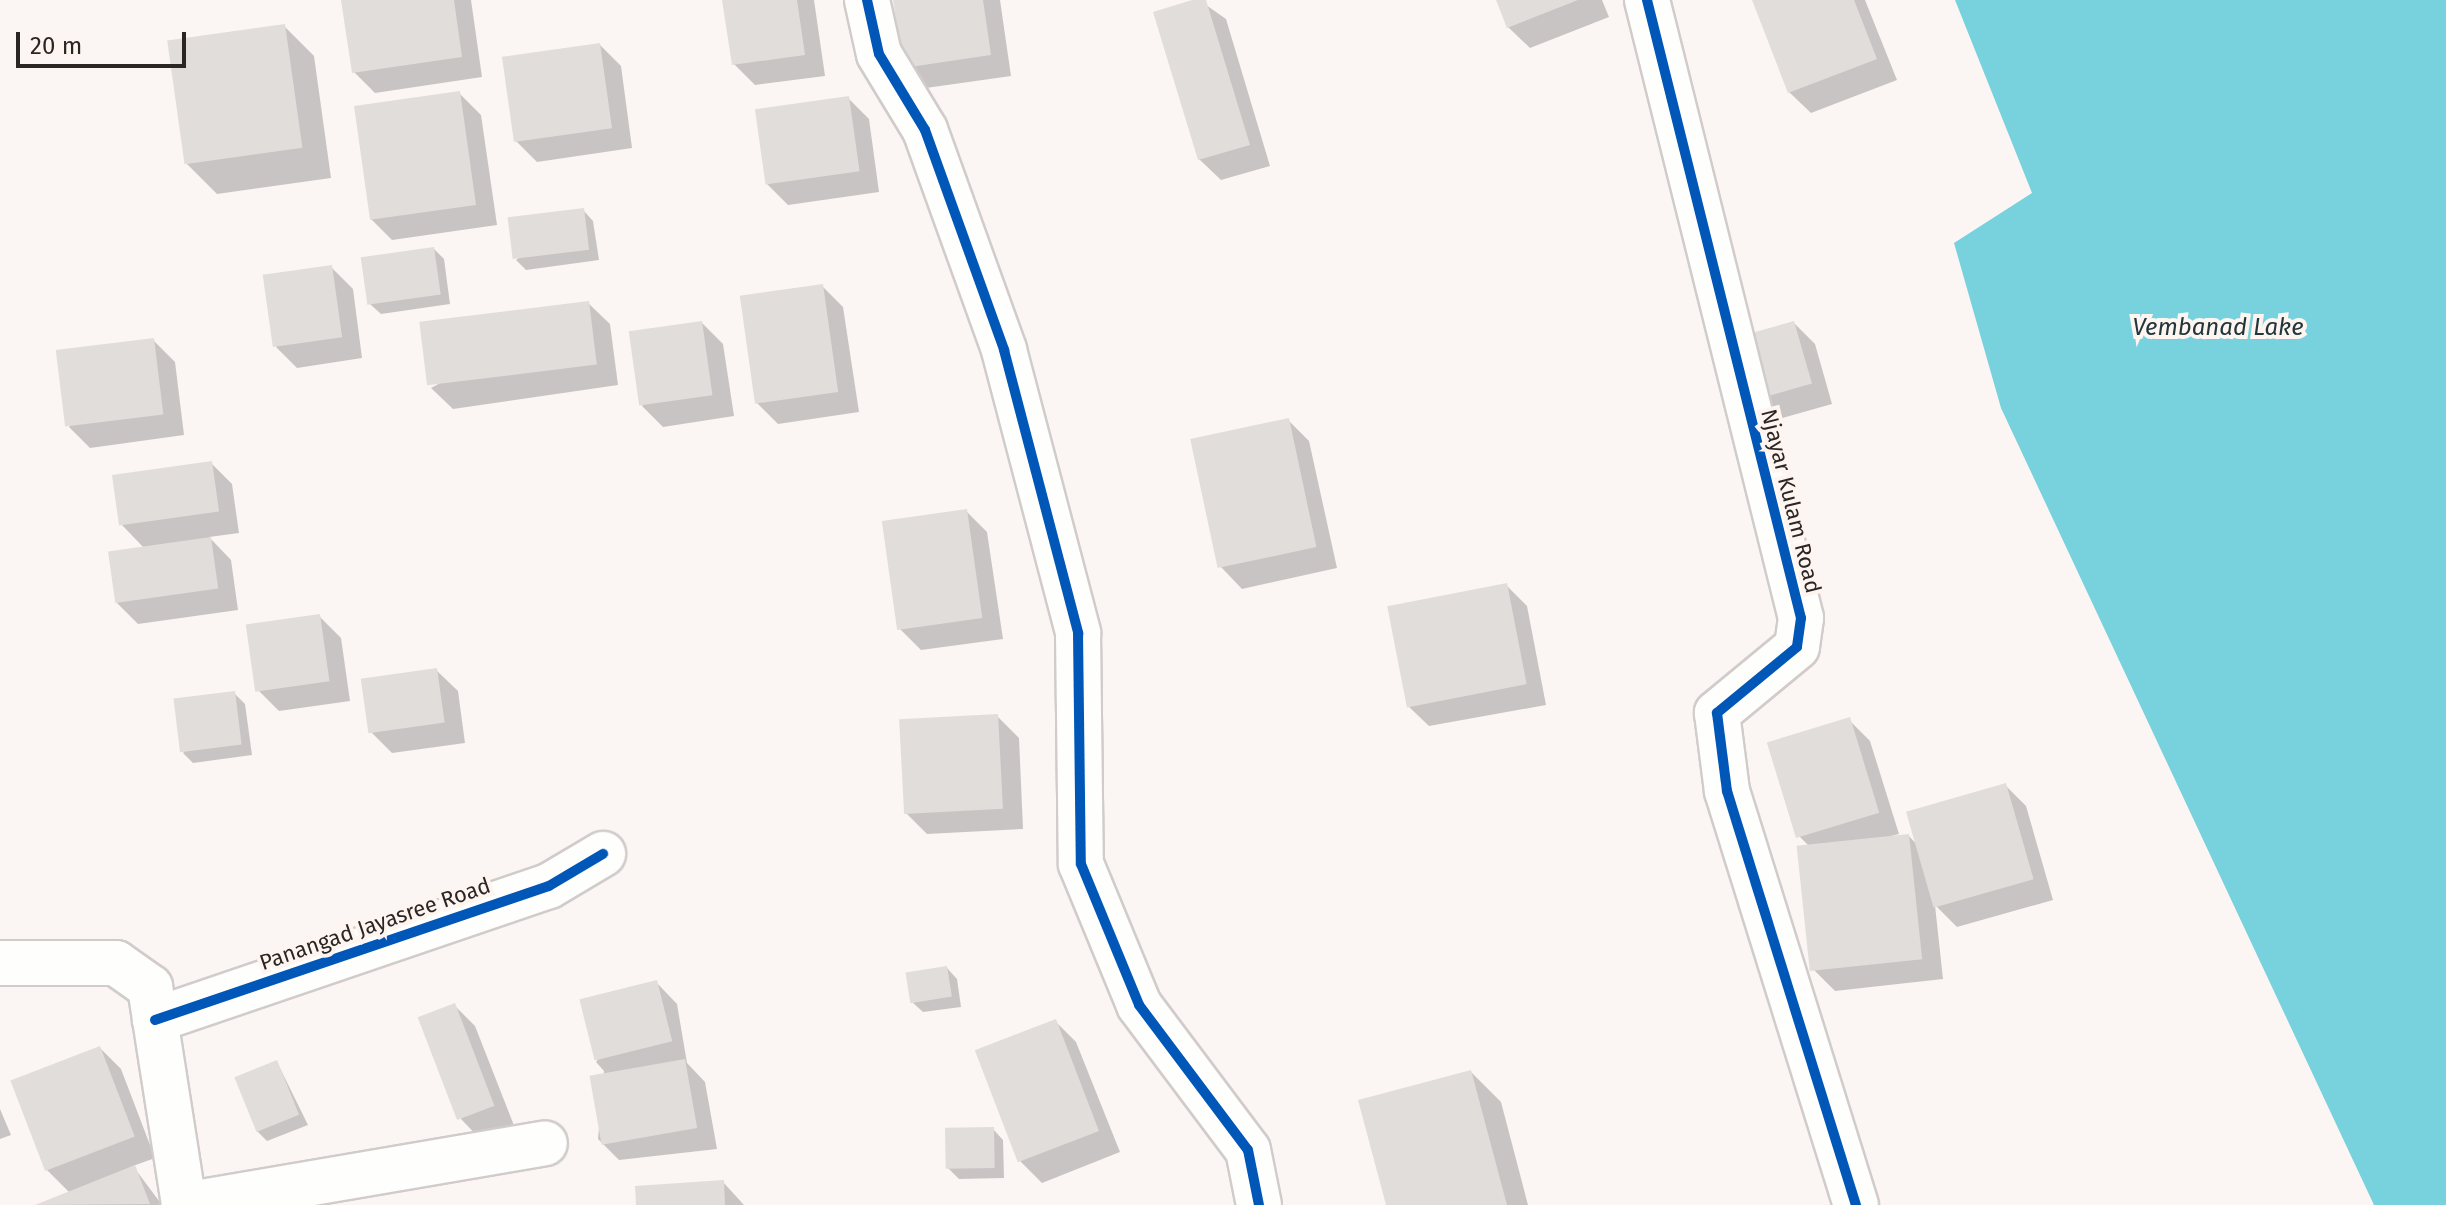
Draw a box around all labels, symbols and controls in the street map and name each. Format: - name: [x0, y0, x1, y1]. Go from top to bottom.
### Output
- scale bar: [20, 16, 190, 66]
- text: 20 m: [30, 32, 82, 60]
- water label: Vembanad Lake: [2132, 314, 2304, 342]
- street label: Njayar Kulam Road: [1755, 406, 1827, 596]
- street label: Panangad Jayasree Road: [256, 872, 494, 976]

